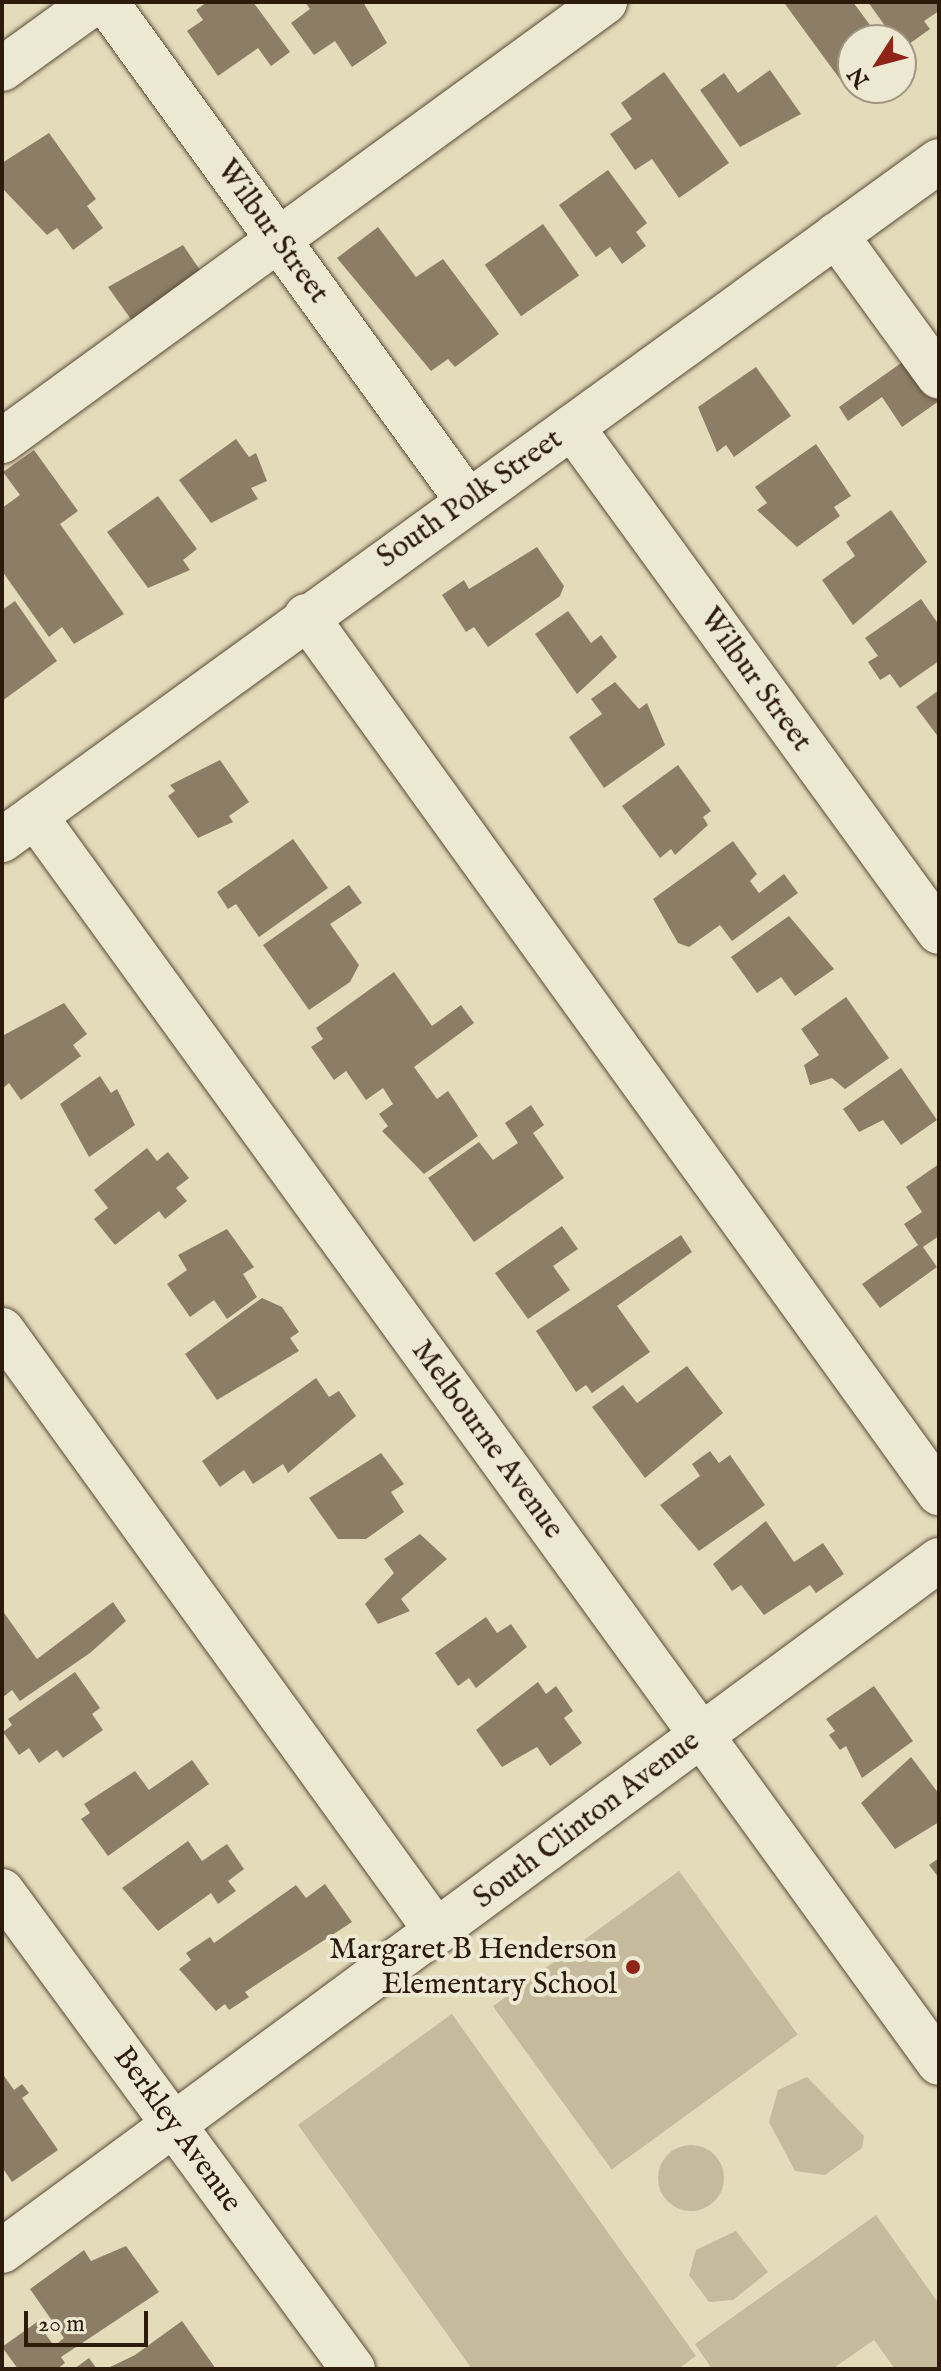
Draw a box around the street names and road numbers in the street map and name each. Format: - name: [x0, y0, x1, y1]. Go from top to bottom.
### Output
- street label: Wilbur Street: [208, 153, 336, 311]
- street label: South Polk Street: [370, 422, 570, 576]
- street label: Wilbur Street: [691, 601, 819, 759]
- street label: Melbourne Avenue: [403, 1334, 571, 1546]
- street label: South Clinton Avenue: [467, 1723, 707, 1917]
- street label: Berkley Avenue: [105, 2040, 249, 2220]

